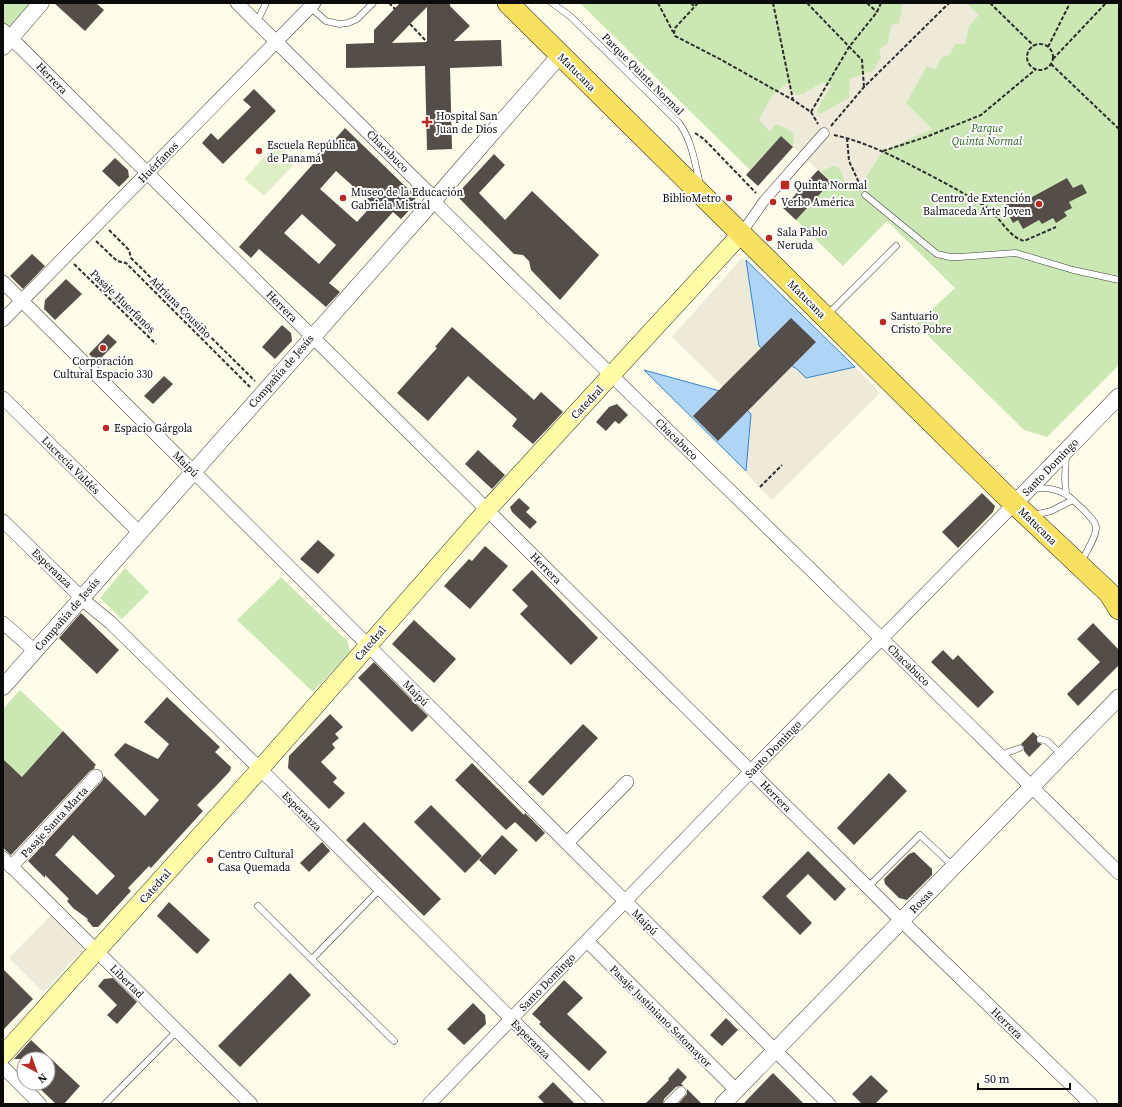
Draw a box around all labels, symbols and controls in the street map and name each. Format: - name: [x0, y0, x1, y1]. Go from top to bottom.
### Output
- street label: Parque Quinta Normal: [598, 30, 687, 119]
- street label: Matucana: [554, 50, 599, 95]
- street label: Herrera: [33, 59, 71, 98]
- place label: Hospital San Juan de Dios: [435, 109, 498, 137]
- marker: Hospital San Juan de Dios: [421, 116, 433, 128]
- park label: Parque Quinta Normal: [952, 121, 1023, 149]
- street label: Chacabuco: [363, 127, 412, 176]
- street label: Huérfanos: [135, 138, 182, 186]
- place label: Escuela República de Panamá: [267, 138, 356, 166]
- marker: Escuela República de Panamá: [254, 146, 264, 156]
- place label: Quinta Normal: [794, 178, 867, 193]
- marker: Quinta Normal: [779, 179, 791, 191]
- place label: Museo de la Educación Gabriela Mistral: [351, 185, 464, 213]
- place label: BiblioMetro: [663, 191, 721, 206]
- place label: Centro de Extención Balmaceda Arte Joven: [923, 191, 1031, 219]
- marker: Museo de la Educación Gabriela Mistral: [338, 193, 348, 203]
- marker: BiblioMetro: [724, 193, 734, 203]
- place label: Verbo América: [781, 195, 855, 210]
- marker: Verbo América: [768, 197, 778, 207]
- marker: Centro de Extención Balmaceda Arte Joven: [1034, 199, 1044, 209]
- place label: Sala Pablo Neruda: [777, 225, 827, 253]
- marker: Sala Pablo Neruda: [764, 233, 774, 243]
- street label: Pasaje Huerfanos: [87, 266, 159, 337]
- street label: Adriana Cousiño: [146, 273, 215, 342]
- street label: Matucana: [784, 277, 829, 322]
- street label: Herrera: [263, 287, 301, 326]
- place label: Santuario Cristo Pobre: [891, 309, 952, 337]
- marker: Santuario Cristo Pobre: [878, 317, 888, 327]
- street label: Compañía de Jesús: [245, 331, 318, 411]
- marker: Corporación Cultural Espacio 330: [98, 343, 108, 353]
- place label: Corporación Cultural Espacio 330: [53, 354, 153, 382]
- street label: Catedral: [568, 382, 607, 423]
- street label: Chacabuco: [652, 415, 701, 464]
- place label: Espacio Gárgola: [114, 421, 193, 436]
- marker: Espacio Gárgola: [101, 423, 111, 433]
- street label: Lucrecia Valdés: [38, 433, 103, 498]
- street label: Santo Domingo: [1019, 435, 1082, 500]
- street label: Maipú: [169, 448, 202, 481]
- street label: Matucana: [1015, 504, 1061, 549]
- street label: Esperanza: [28, 545, 75, 592]
- street label: Herrera: [527, 549, 565, 588]
- street label: Compañía de Jesús: [31, 574, 104, 654]
- street label: Catedral: [351, 623, 390, 664]
- street label: Chacabuco: [884, 641, 933, 690]
- street label: Maipú: [399, 677, 432, 710]
- street label: Santo Domingo: [742, 717, 805, 782]
- street label: Herrera: [757, 777, 795, 816]
- street label: Pasaje Santa Marta: [17, 783, 92, 861]
- street label: Esperanza: [278, 788, 325, 835]
- place label: Centro Cultural Casa Quemada: [218, 847, 294, 875]
- marker: Centro Cultural Casa Quemada: [205, 855, 215, 865]
- street label: Catedral: [136, 866, 175, 907]
- street label: Rosas: [906, 886, 937, 917]
- street label: Maipú: [628, 906, 661, 939]
- street label: Santo Domingo: [516, 950, 579, 1015]
- street label: Libertad: [106, 961, 147, 1002]
- street label: Pasaje Justiniano Sotomayor: [606, 962, 715, 1071]
- street label: Herrera: [987, 1004, 1026, 1043]
- street label: Esperanza: [507, 1016, 554, 1063]
- north arrow: [16, 1051, 56, 1091]
- scale bar: [978, 1065, 1070, 1091]
- text: N: [34, 1070, 50, 1086]
- text: 50 m: [984, 1071, 1010, 1087]

